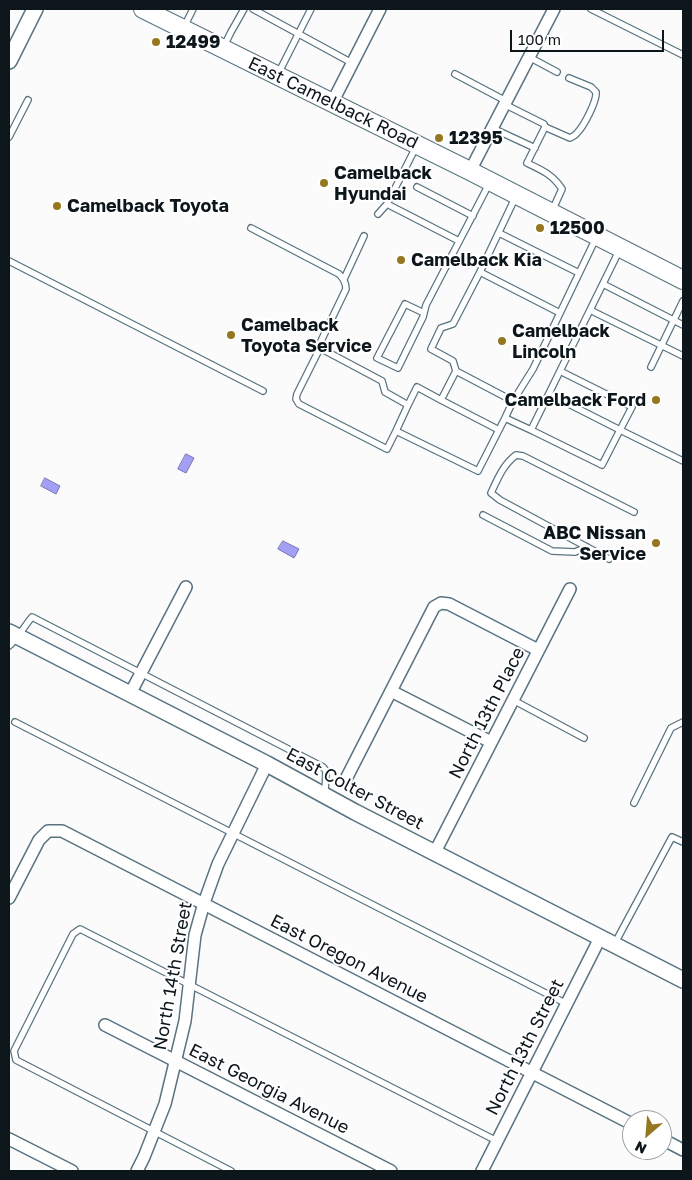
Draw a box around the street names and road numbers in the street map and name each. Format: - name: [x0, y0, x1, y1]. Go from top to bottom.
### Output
- street label: East Camelback Road: [244, 52, 422, 154]
- street label: North 13th Place: [445, 644, 529, 782]
- street label: East Colter Street: [282, 744, 428, 834]
- street label: North 14th Street: [149, 900, 197, 1052]
- street label: East Oregon Avenue: [267, 910, 431, 1008]
- street label: North 13th Street: [481, 975, 569, 1119]
- street label: East Georgia Avenue: [185, 1039, 353, 1139]

